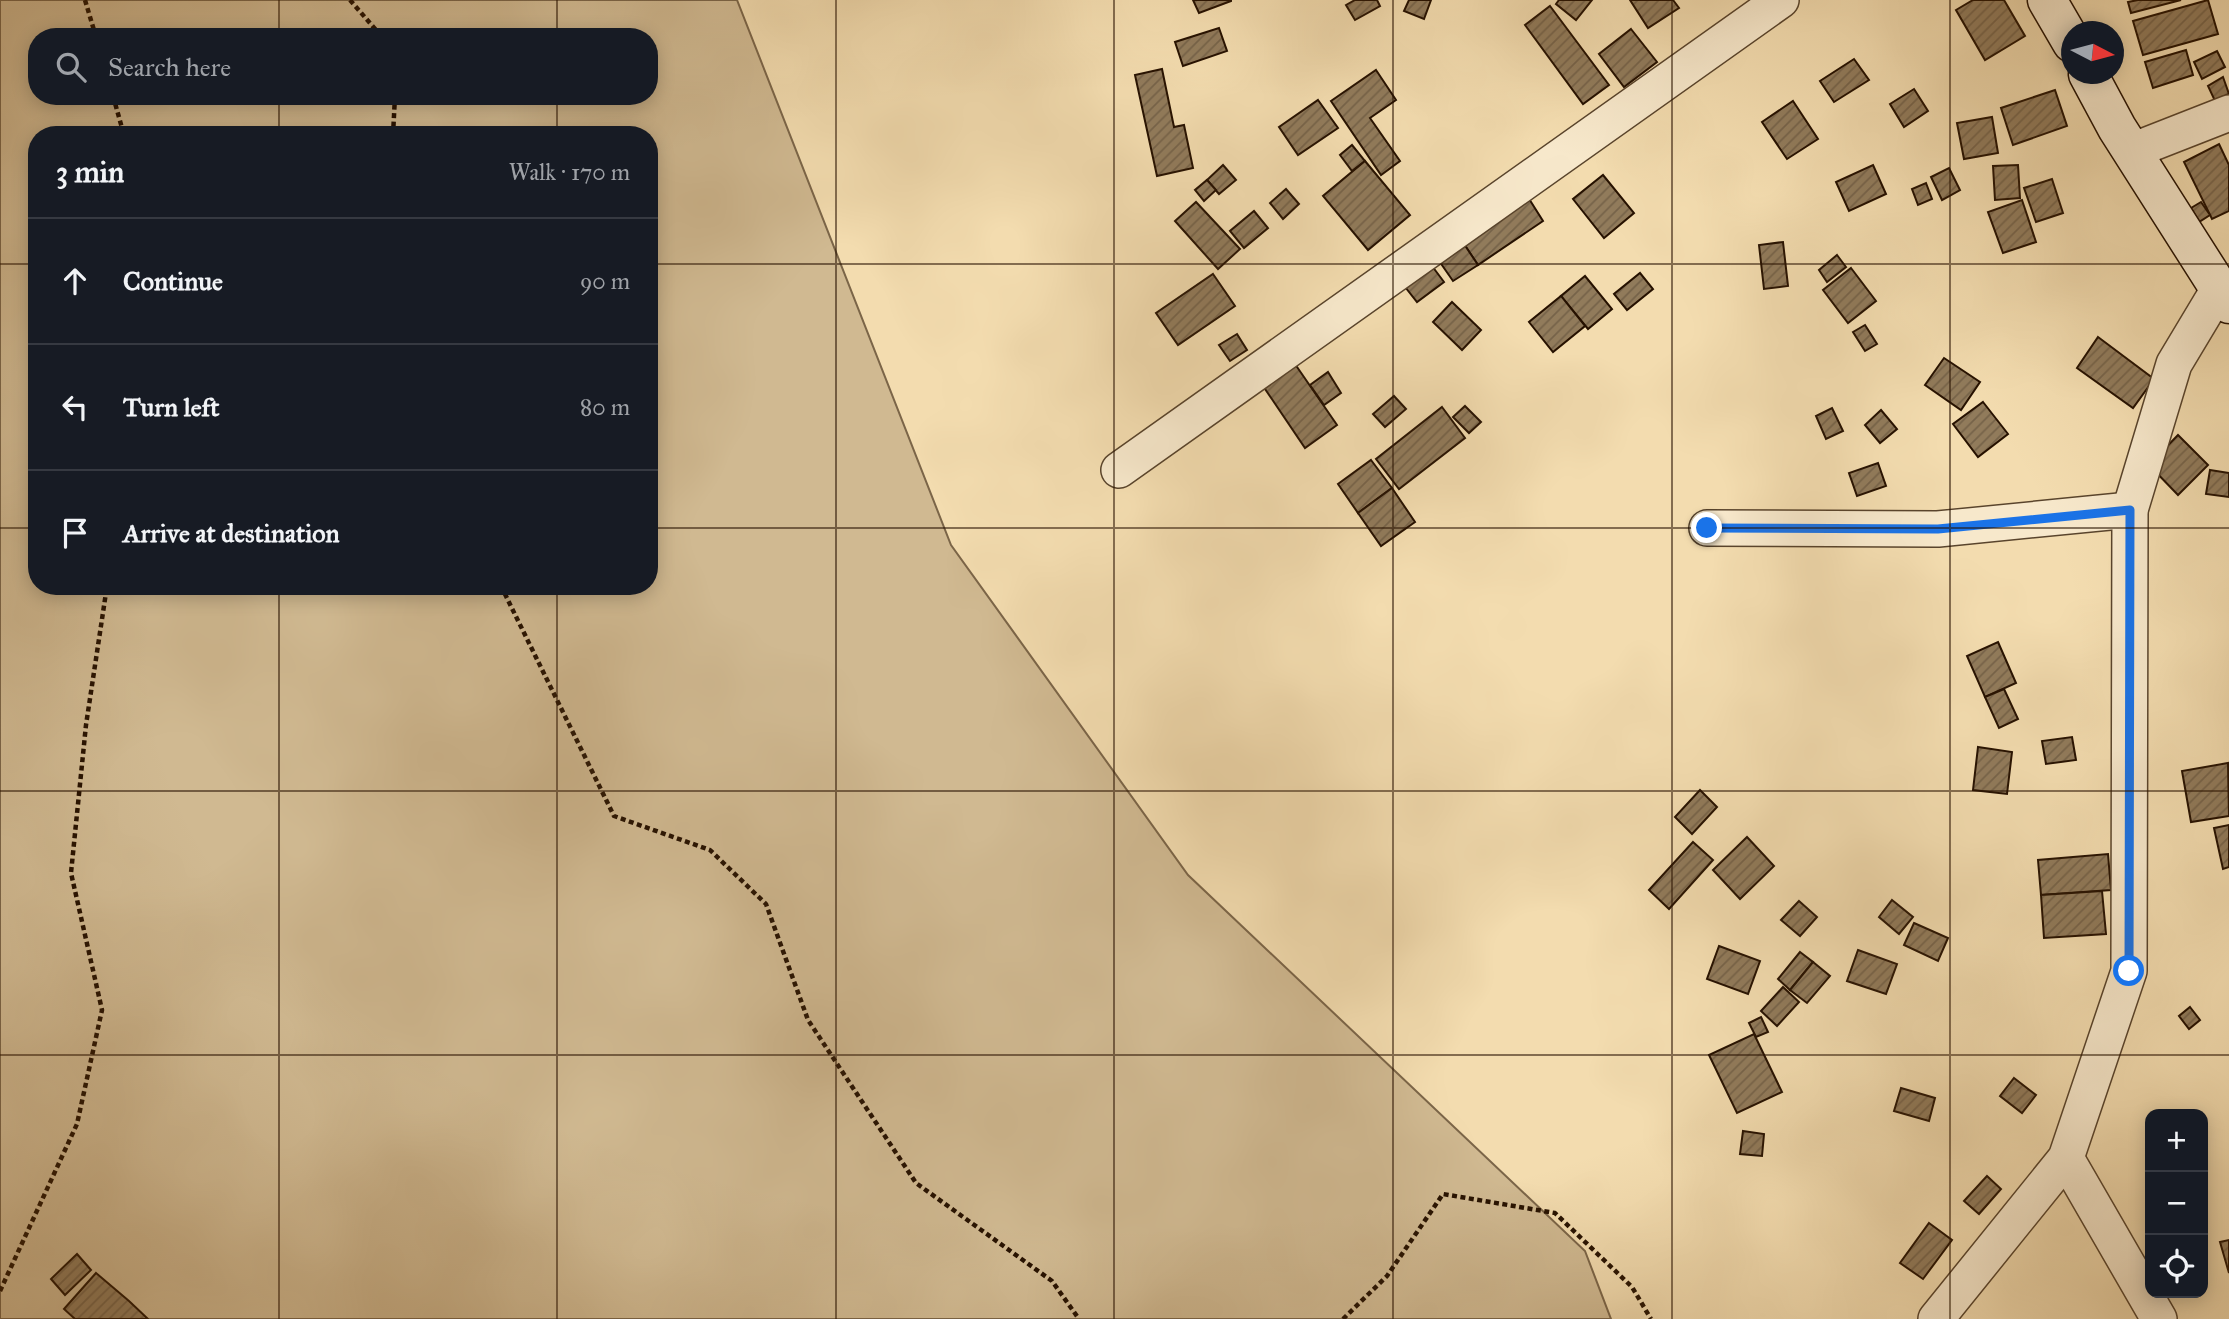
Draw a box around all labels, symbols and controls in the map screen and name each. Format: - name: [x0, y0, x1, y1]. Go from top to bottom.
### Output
- north arrow: [2061, 21, 2124, 84]
- search box: [28, 28, 658, 105]
- icon: search: [52, 48, 90, 86]
- text: Search here: [108, 51, 231, 83]
- text: 3 min: [56, 154, 124, 190]
- text: Walk · 170 m: [509, 158, 630, 186]
- icon: ahead: [56, 262, 94, 300]
- text: Continue: [123, 265, 223, 297]
- text: 90 m: [580, 267, 630, 295]
- icon: left: [56, 388, 94, 426]
- text: Turn left: [123, 391, 219, 423]
- text: 80 m: [580, 393, 630, 421]
- route end: [1691, 512, 1722, 543]
- icon: arrive: [56, 514, 94, 552]
- text: Arrive at destination: [123, 517, 340, 549]
- route start: [2113, 955, 2144, 986]
- map controls: [2145, 1109, 2208, 1298]
- button: +: [2145, 1109, 2208, 1172]
- button: −: [2145, 1172, 2208, 1235]
- button: locate: [2145, 1235, 2208, 1298]

